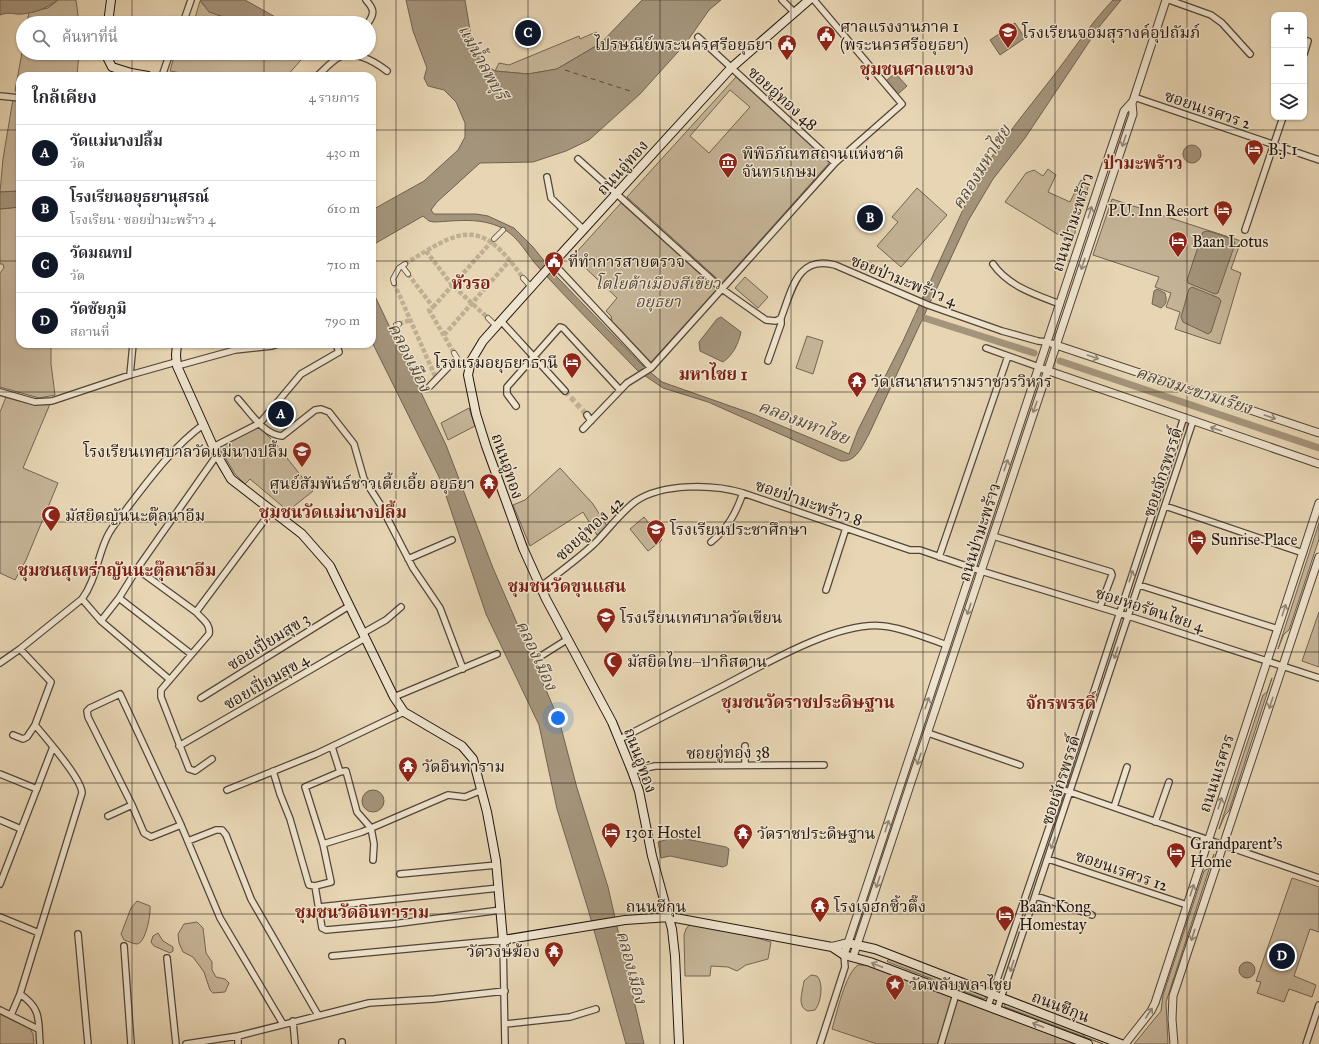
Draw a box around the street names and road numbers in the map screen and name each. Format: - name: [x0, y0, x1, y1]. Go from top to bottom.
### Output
- street label: ซอยอู่ทอง 48: [744, 62, 821, 135]
- street label: ซอยนเรศวร 2: [1162, 86, 1254, 133]
- street label: ถนนอู่ทอง: [593, 136, 653, 200]
- street label: ถนนป่ามะพร้าว: [1048, 170, 1097, 274]
- street label: ซอยป่ามะพร้าว 4: [848, 251, 961, 311]
- street label: ซอยจักรพรรดิ์: [1137, 423, 1186, 519]
- street label: ถนนอู่ทอง: [487, 431, 528, 502]
- street label: ซอยป่ามะพร้าว 8: [753, 475, 865, 530]
- street label: ถนนป่ามะพร้าว: [955, 480, 1004, 584]
- street label: ซอยอู่ทอง 42: [551, 492, 628, 565]
- street label: ซอยหอรัตนไชย 4: [1093, 582, 1208, 636]
- street label: ซอยเปี่ยมสุข 3: [223, 607, 314, 676]
- street label: ซอยเปี่ยมสุข 4: [219, 647, 314, 715]
- street label: ถนนอู่ทอง: [619, 725, 661, 796]
- street label: ซอยจักรพรรดิ์: [1035, 731, 1084, 827]
- street label: ถนนนเรศวร: [1195, 731, 1238, 815]
- street label: ซอยอู่ทอง 38: [686, 742, 770, 764]
- street label: ซอยนเรศวร 12: [1073, 846, 1171, 895]
- street label: ถนนชีกุน: [626, 897, 686, 918]
- street label: ถนนชีกุน: [1028, 987, 1092, 1028]

